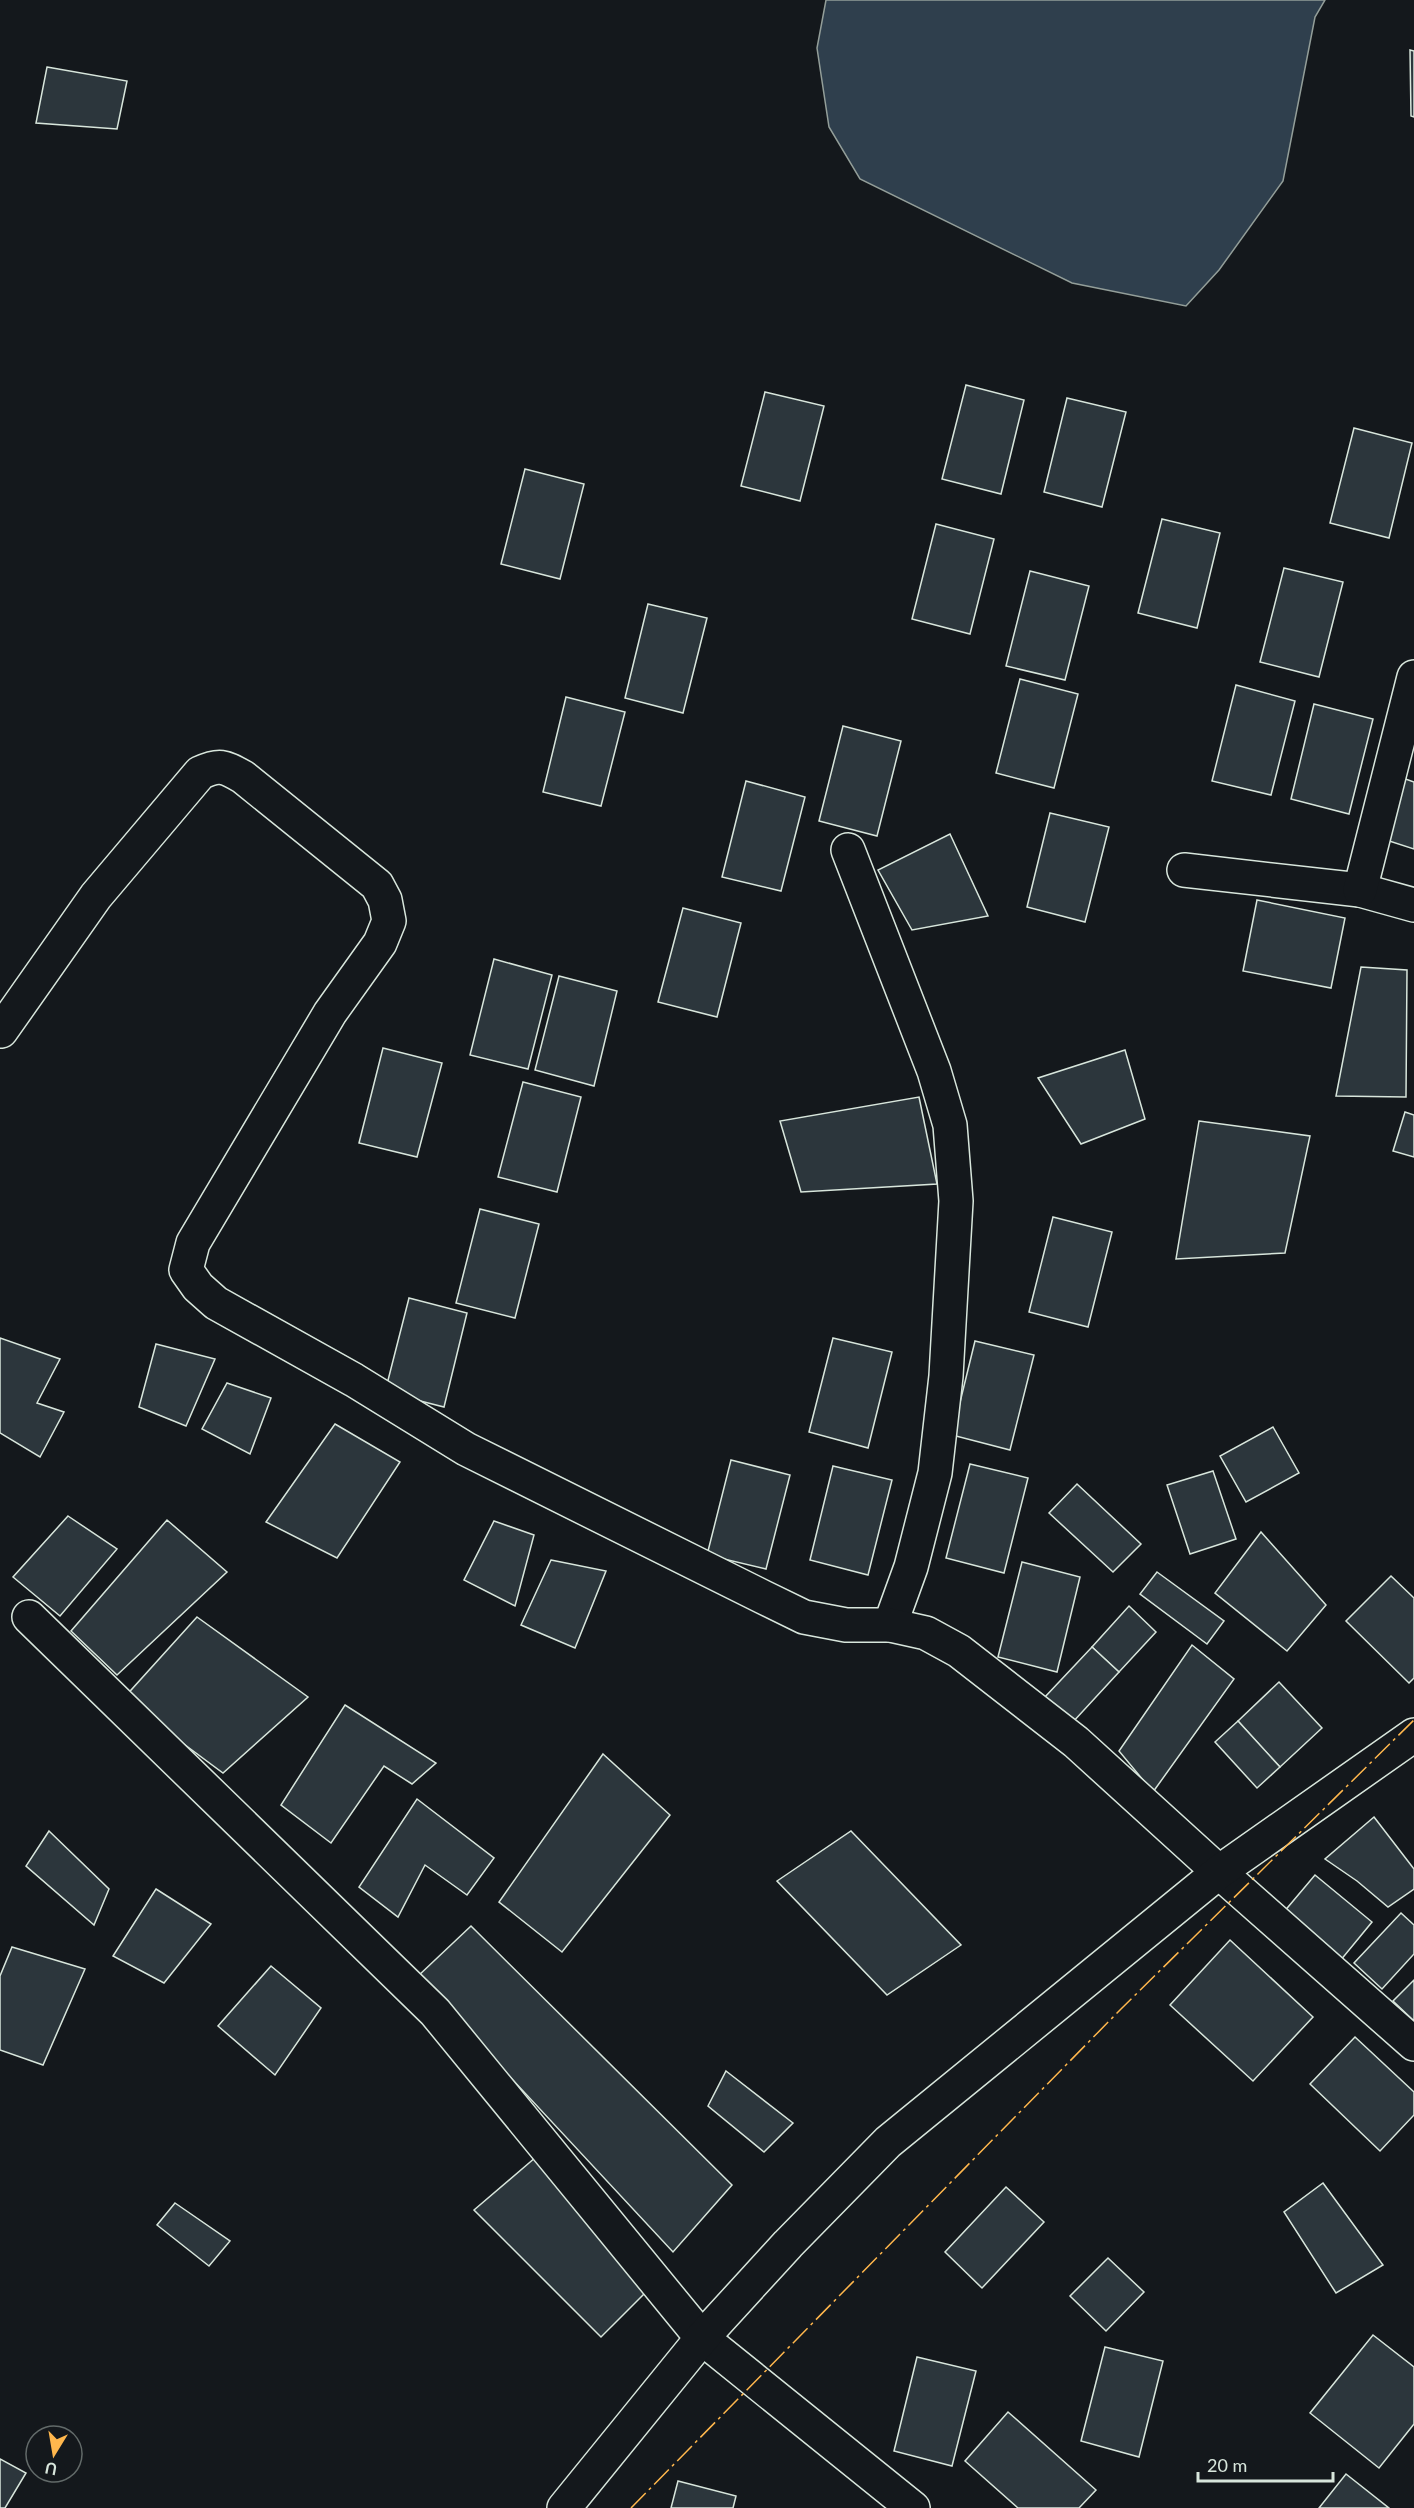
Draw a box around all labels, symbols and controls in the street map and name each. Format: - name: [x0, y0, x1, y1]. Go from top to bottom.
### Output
- north arrow: [24, 2424, 84, 2484]
- scale bar: [1198, 2445, 1333, 2483]
- text: 20 m: [1207, 2454, 1247, 2476]
- text: U: [43, 2459, 59, 2480]

